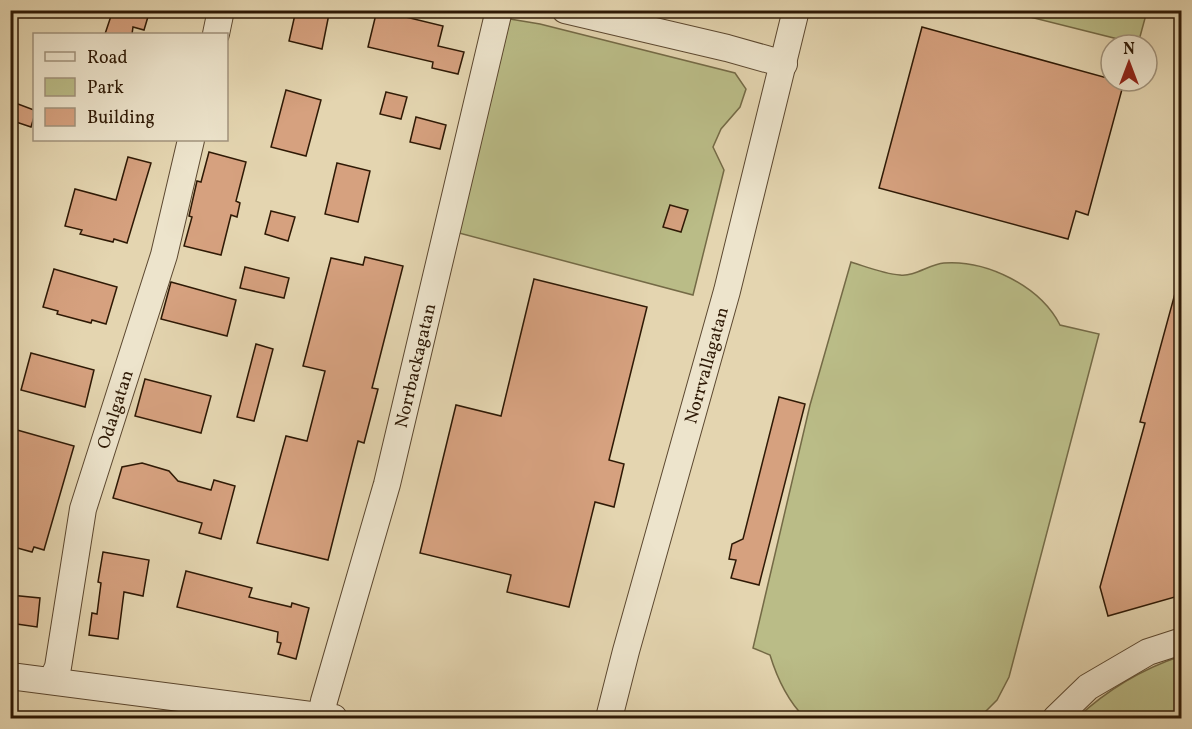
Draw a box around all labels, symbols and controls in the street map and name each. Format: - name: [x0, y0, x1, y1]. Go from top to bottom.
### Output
- legend: [33, 33, 228, 141]
- north arrow: [1099, 33, 1159, 93]
- text: N: [1123, 39, 1135, 61]
- text: Road: [87, 46, 128, 71]
- text: Park: [87, 76, 124, 101]
- text: Building: [87, 106, 155, 131]
- street label: Norrbackagatan: [390, 301, 443, 431]
- street label: Norrvallagatan: [679, 304, 736, 427]
- street label: Odalgatan: [92, 367, 141, 452]

